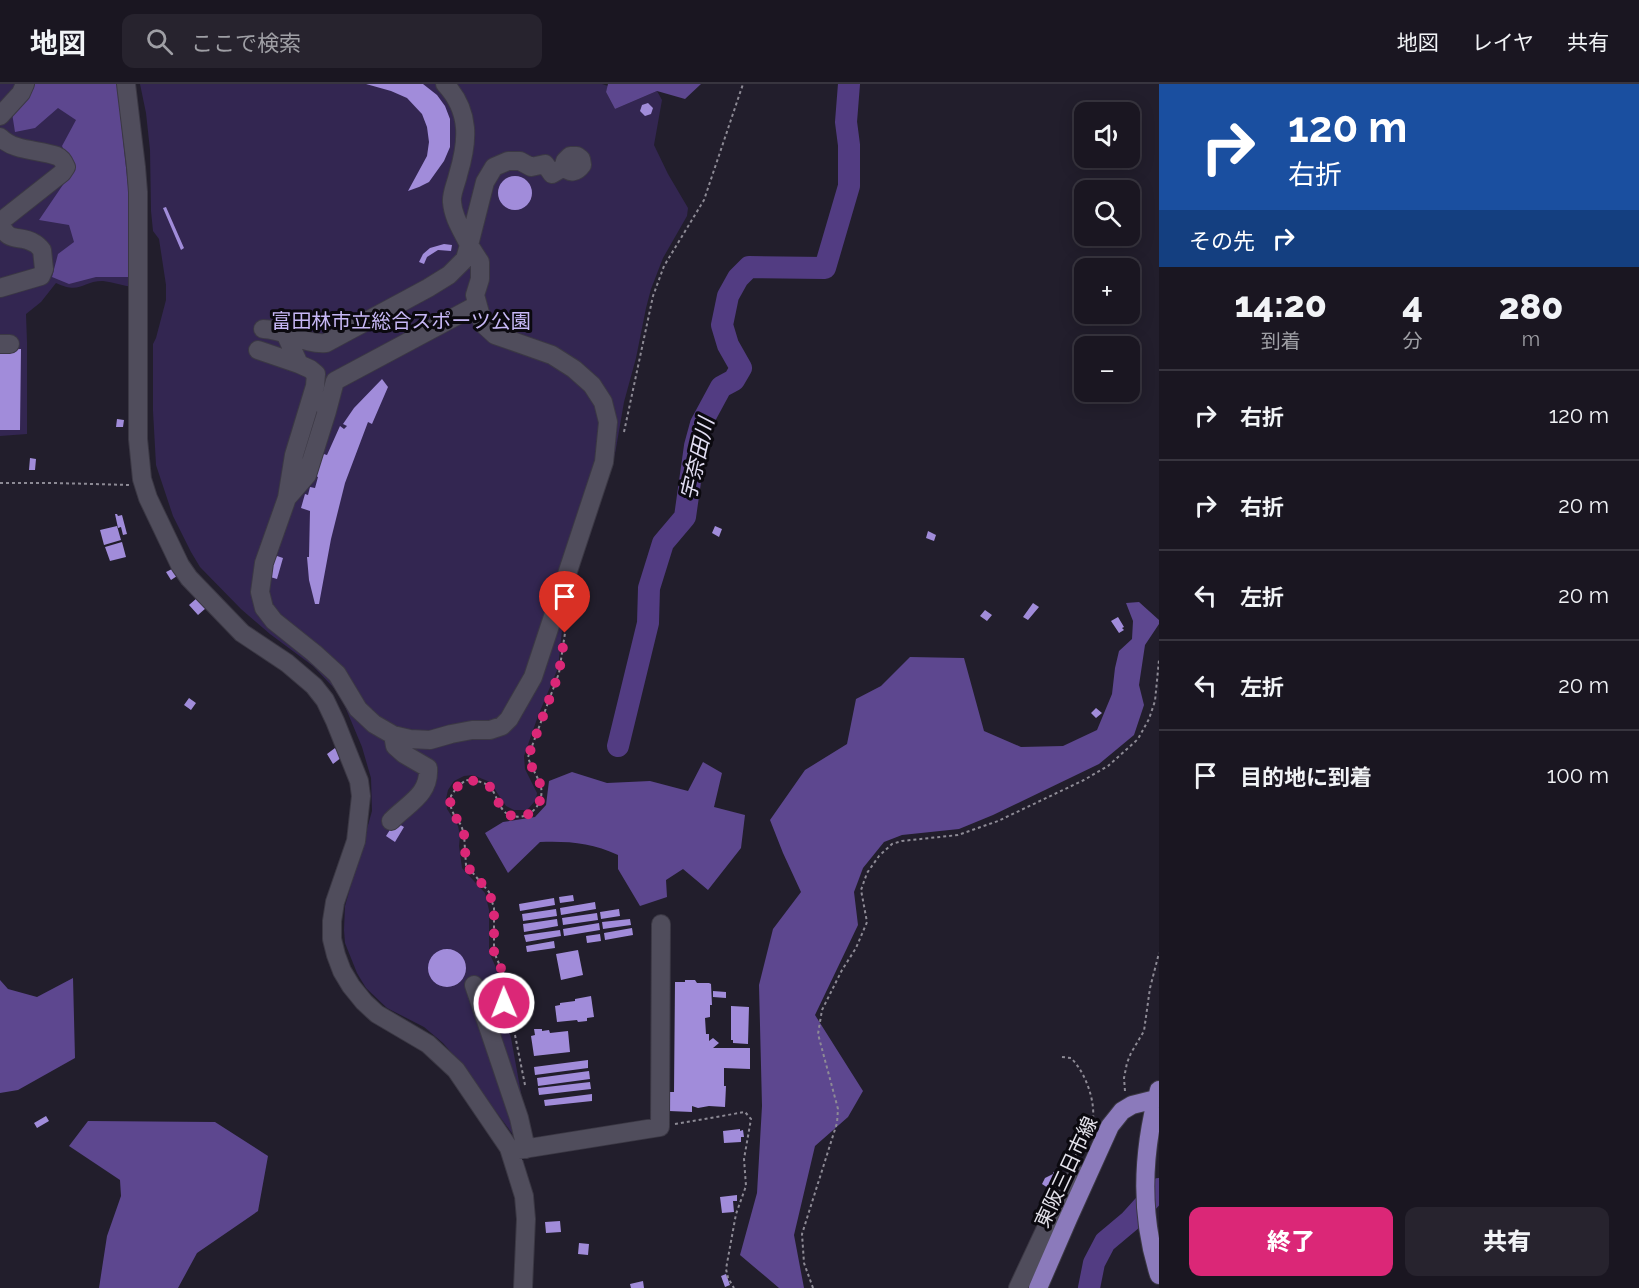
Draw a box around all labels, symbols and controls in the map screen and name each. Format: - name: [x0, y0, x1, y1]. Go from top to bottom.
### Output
- search box: [122, 14, 542, 68]
- icon: search: [143, 25, 176, 58]
- text: 地図: [30, 27, 86, 60]
- text: ここで検索: [191, 30, 301, 56]
- text: 地図: [1397, 30, 1439, 55]
- text: レイヤ: [1472, 30, 1534, 55]
- text: 共有: [1567, 30, 1609, 55]
- map controls: [1074, 102, 1140, 402]
- button: sound: [1074, 102, 1140, 168]
- text: 120 m: [1288, 103, 1407, 152]
- icon: right: [1189, 108, 1267, 186]
- text: 右折: [1288, 159, 1342, 190]
- button: search: [1074, 180, 1140, 246]
- icon: right: [1267, 222, 1300, 255]
- text: その先: [1189, 228, 1255, 254]
- button: +: [1074, 258, 1140, 324]
- text: 14:20: [1235, 283, 1327, 325]
- text: 4: [1402, 283, 1423, 325]
- text: 280: [1499, 285, 1563, 327]
- park label: 富田林市立総合スポーツ公園: [271, 309, 531, 333]
- text: m: [1522, 327, 1540, 351]
- text: 到着: [1261, 329, 1301, 353]
- text: 分: [1403, 329, 1423, 353]
- button: −: [1074, 336, 1140, 402]
- icon: right: [1189, 399, 1222, 432]
- text: 120 m: [1549, 402, 1609, 428]
- text: 右折: [1240, 404, 1284, 430]
- water label: 宇奈田川: [675, 413, 719, 503]
- icon: right: [1189, 489, 1222, 522]
- text: 20 m: [1558, 492, 1609, 518]
- text: 右折: [1240, 494, 1284, 520]
- pin: [539, 571, 590, 633]
- icon: left: [1189, 579, 1222, 612]
- icon: arrive: [548, 580, 581, 613]
- text: 20 m: [1558, 582, 1609, 608]
- text: 左折: [1240, 584, 1284, 610]
- icon: left: [1189, 669, 1222, 702]
- text: 20 m: [1558, 672, 1609, 698]
- text: 左折: [1240, 674, 1284, 700]
- icon: arrive: [1189, 759, 1222, 792]
- text: 100 m: [1547, 762, 1609, 788]
- text: 目的地に到着: [1240, 764, 1372, 790]
- position arrow: [472, 971, 536, 1035]
- street label: 東阪三日市線: [1030, 1113, 1102, 1231]
- button: 終了: [1189, 1207, 1393, 1276]
- button: 共有: [1405, 1207, 1609, 1276]

